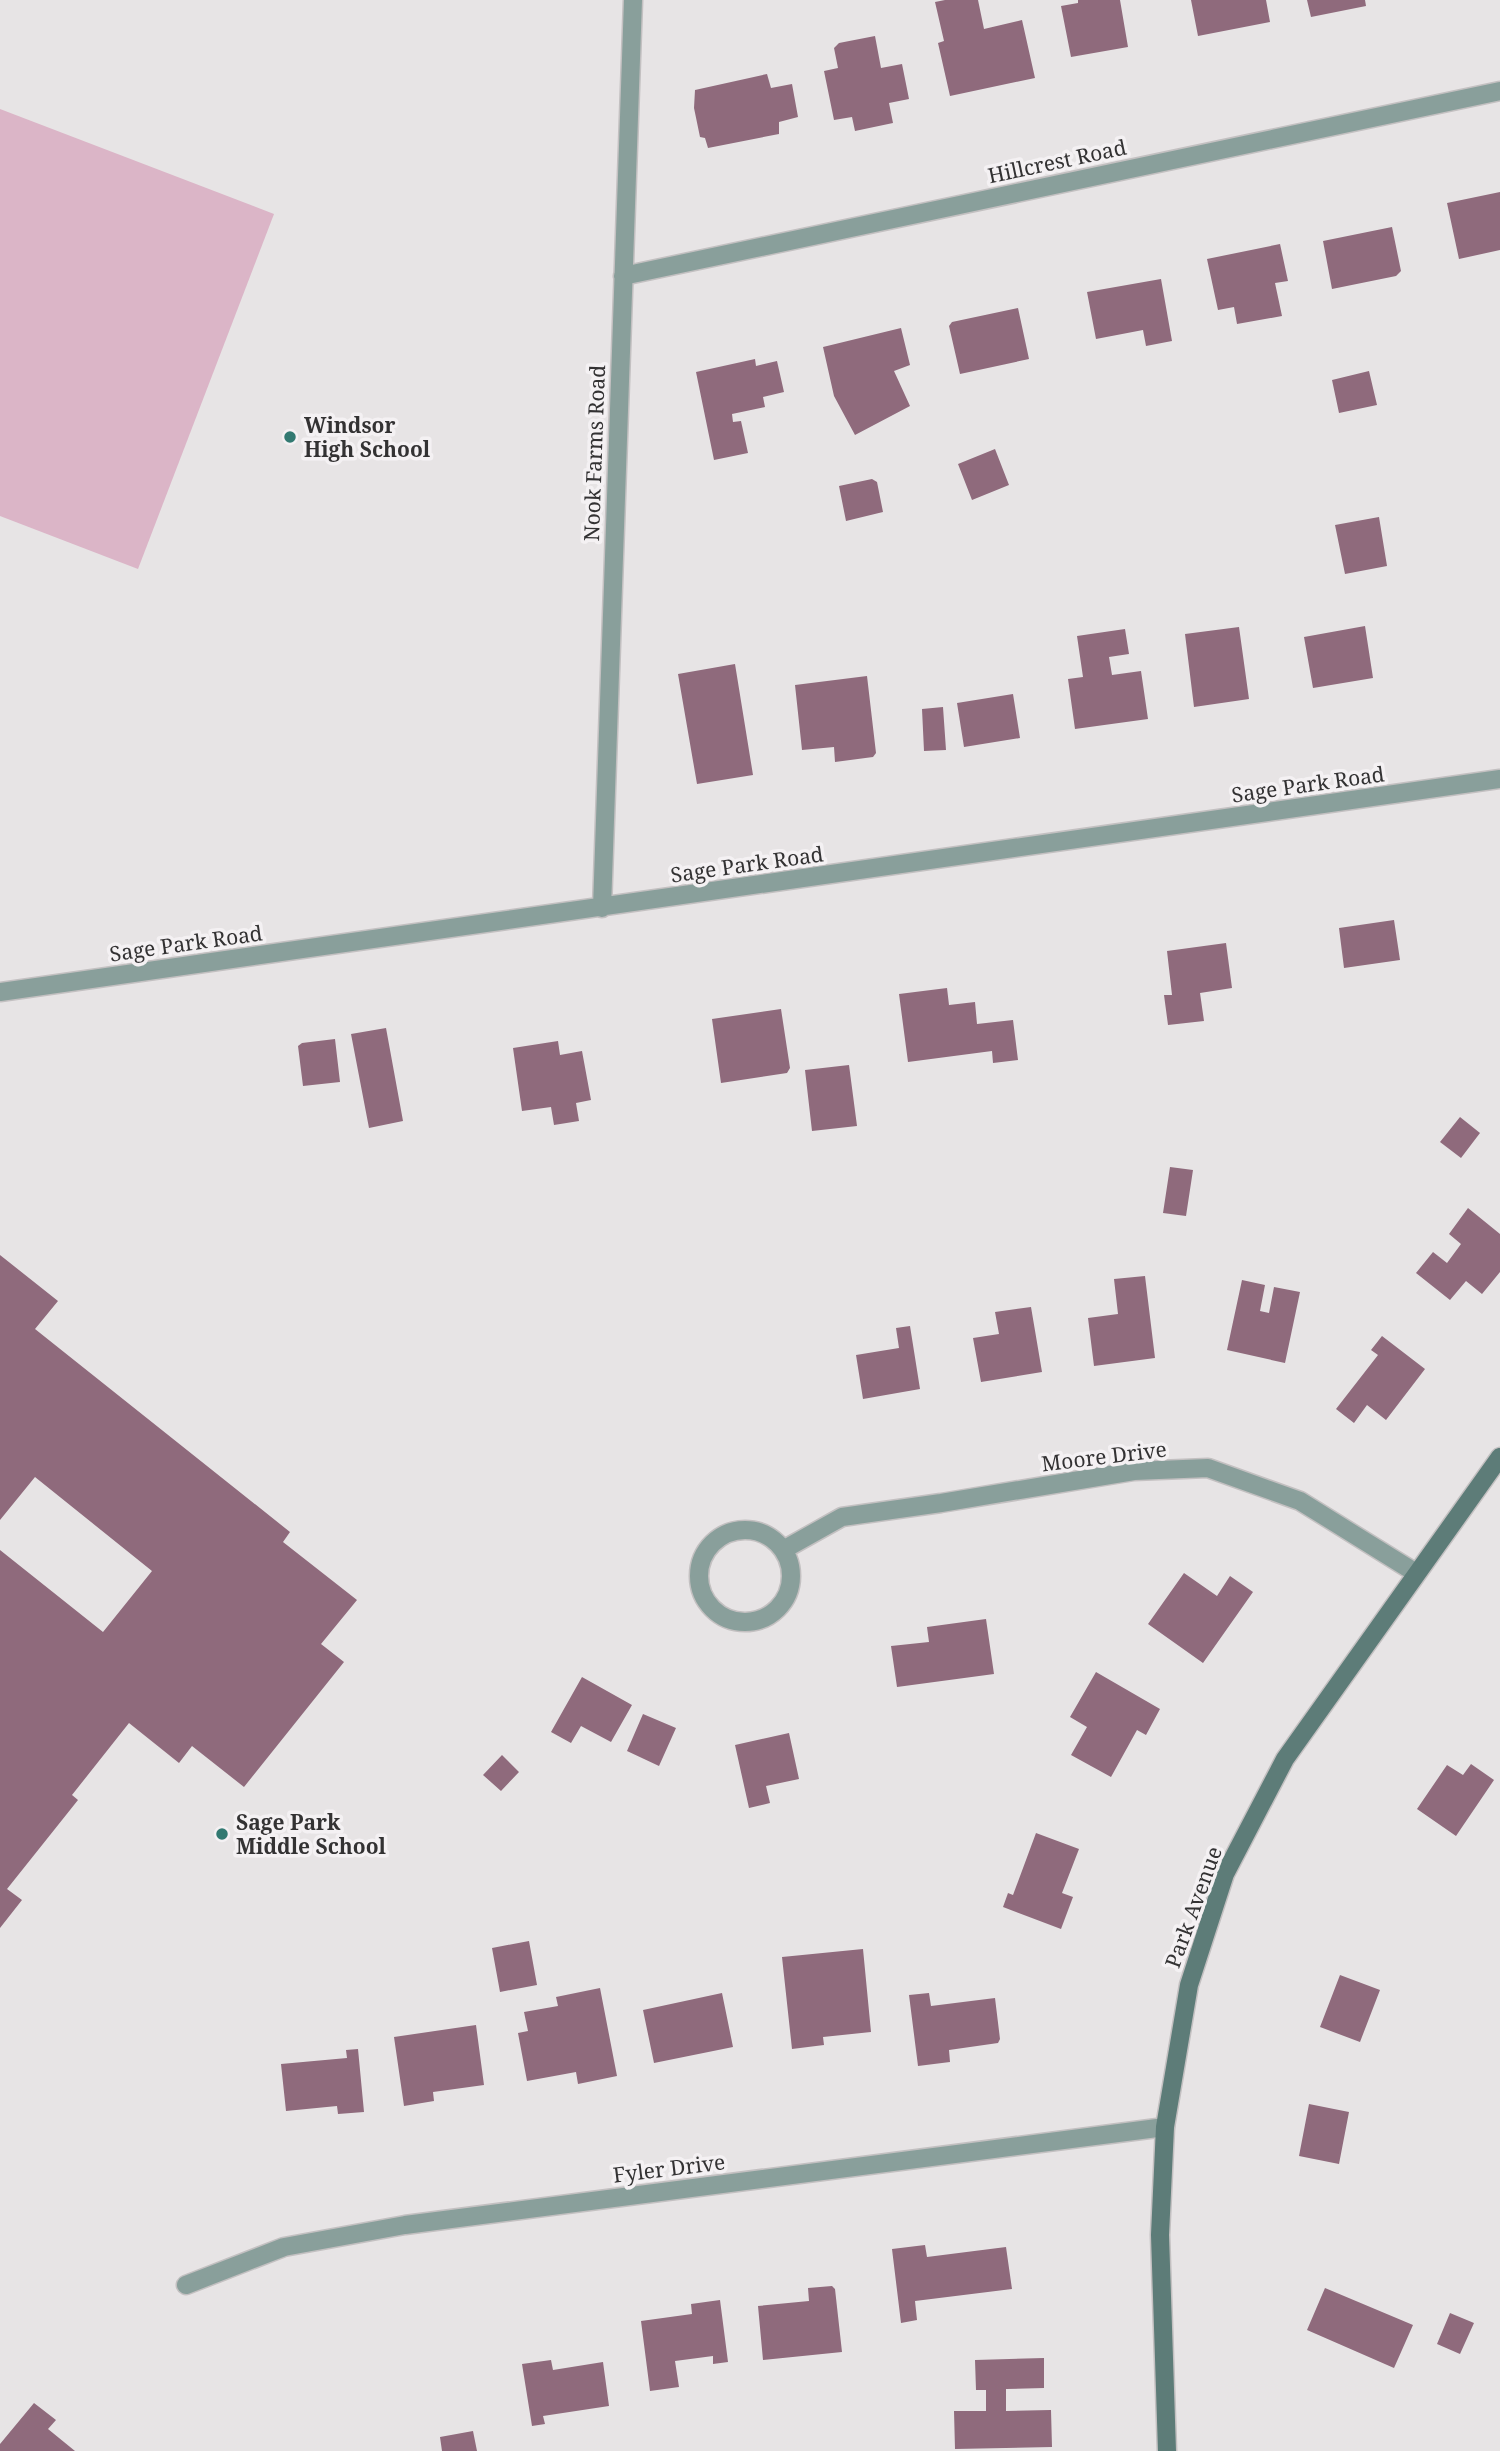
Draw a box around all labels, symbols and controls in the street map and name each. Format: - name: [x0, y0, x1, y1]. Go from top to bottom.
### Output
- street label: Hillcrest Road: [985, 133, 1129, 189]
- street label: Nook Farms Road: [577, 364, 611, 542]
- place label: Windsor High School: [304, 411, 431, 463]
- marker: Windsor High School: [282, 429, 298, 445]
- street label: Sage Park Road: [1230, 759, 1386, 809]
- street label: Sage Park Road: [669, 839, 825, 889]
- street label: Sage Park Road: [108, 918, 264, 968]
- street label: Moore Drive: [1040, 1434, 1168, 1478]
- place label: Sage Park Middle School: [236, 1808, 387, 1860]
- marker: Sage Park Middle School: [214, 1826, 230, 1842]
- street label: Park Avenue: [1158, 1842, 1228, 1972]
- street label: Fyler Drive: [611, 2147, 727, 2189]

